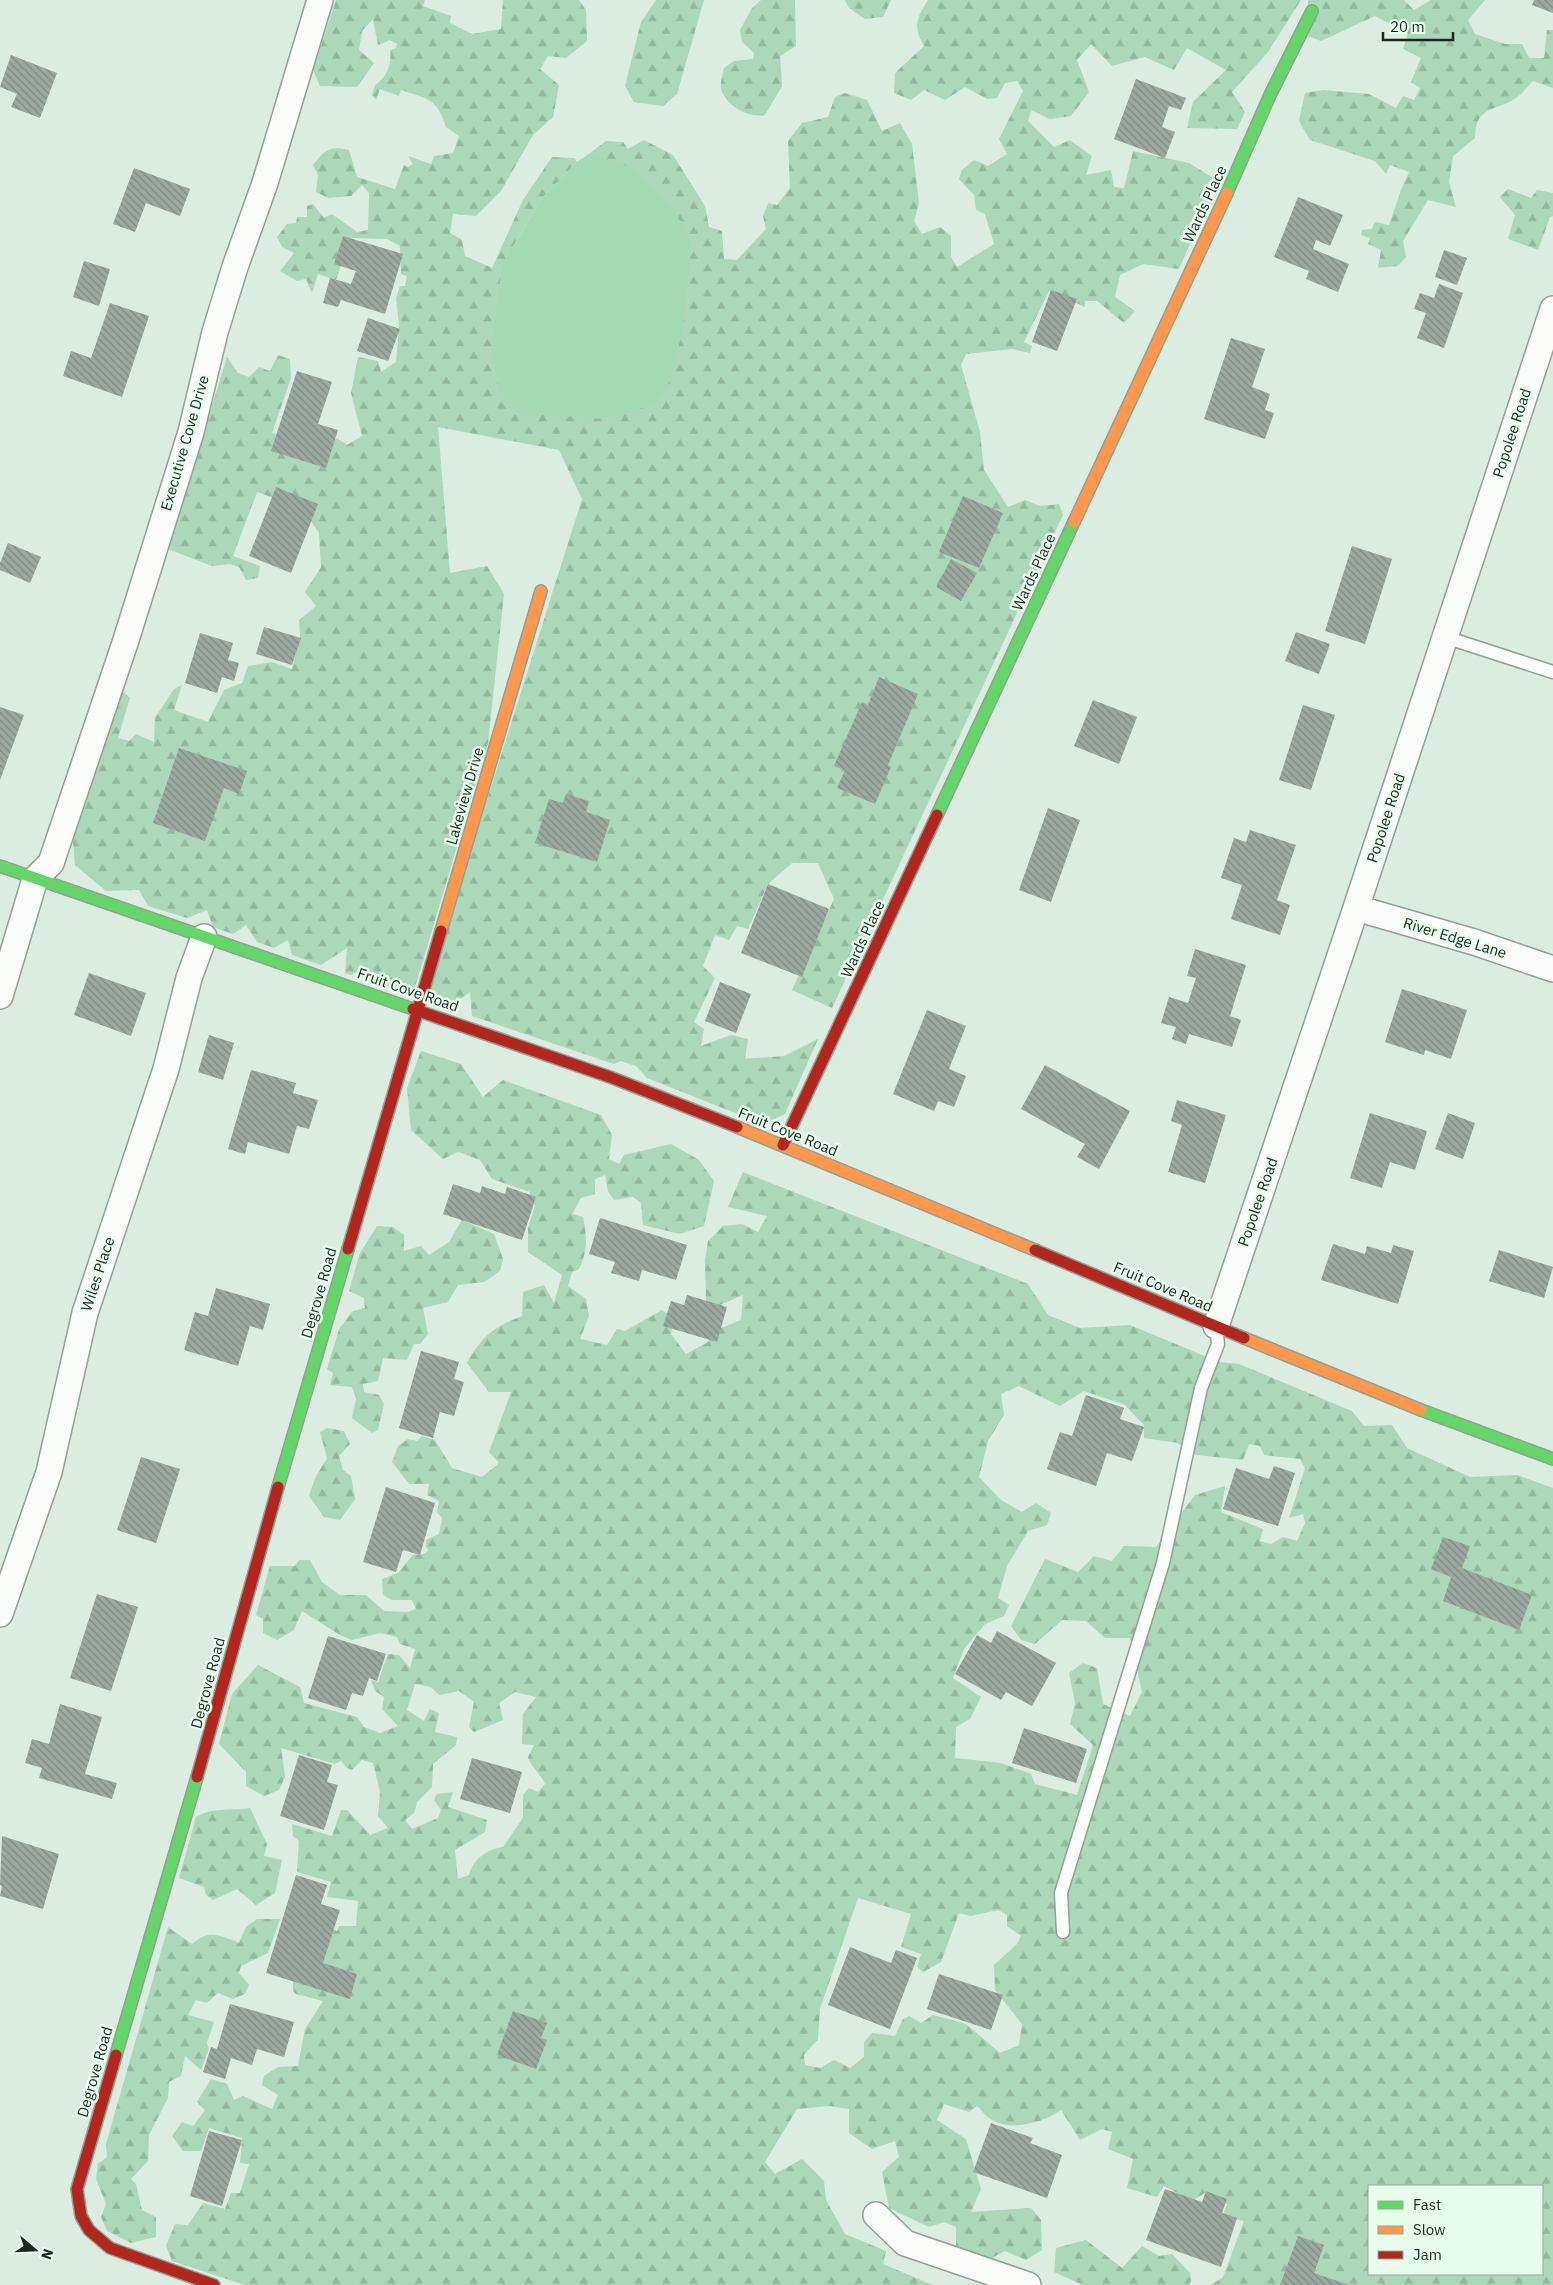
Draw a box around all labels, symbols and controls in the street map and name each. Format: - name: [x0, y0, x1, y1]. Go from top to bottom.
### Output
- scale bar: [1383, 10, 1453, 42]
- text: 20 m: [1390, 17, 1425, 36]
- street label: Wards Place: [1178, 162, 1231, 245]
- street label: Executive Cove Drive: [156, 373, 213, 513]
- street label: Popolee Road: [1488, 386, 1535, 480]
- street label: Wards Place: [1007, 530, 1060, 613]
- street label: Lakeview Drive: [442, 745, 487, 847]
- street label: Popolee Road: [1362, 771, 1409, 865]
- street label: Wards Place: [836, 897, 889, 980]
- street label: River Edge Lane: [1401, 913, 1509, 962]
- street label: Fruit Cove Road: [355, 963, 461, 1016]
- street label: Fruit Cove Road: [736, 1103, 841, 1160]
- street label: Popolee Road: [1233, 1155, 1282, 1249]
- street label: Wiles Place: [77, 1234, 118, 1313]
- street label: Degrove Road: [297, 1245, 341, 1340]
- street label: Fruit Cove Road: [1111, 1257, 1216, 1316]
- street label: Degrove Road: [186, 1635, 229, 1730]
- street label: Degrove Road: [73, 2024, 117, 2119]
- legend: [1368, 2185, 1543, 2275]
- text: Fast: [1413, 2195, 1441, 2214]
- text: Slow: [1413, 2220, 1446, 2239]
- north arrow: [10, 2225, 60, 2275]
- text: Jam: [1413, 2245, 1442, 2264]
- text: N: [37, 2247, 57, 2262]

